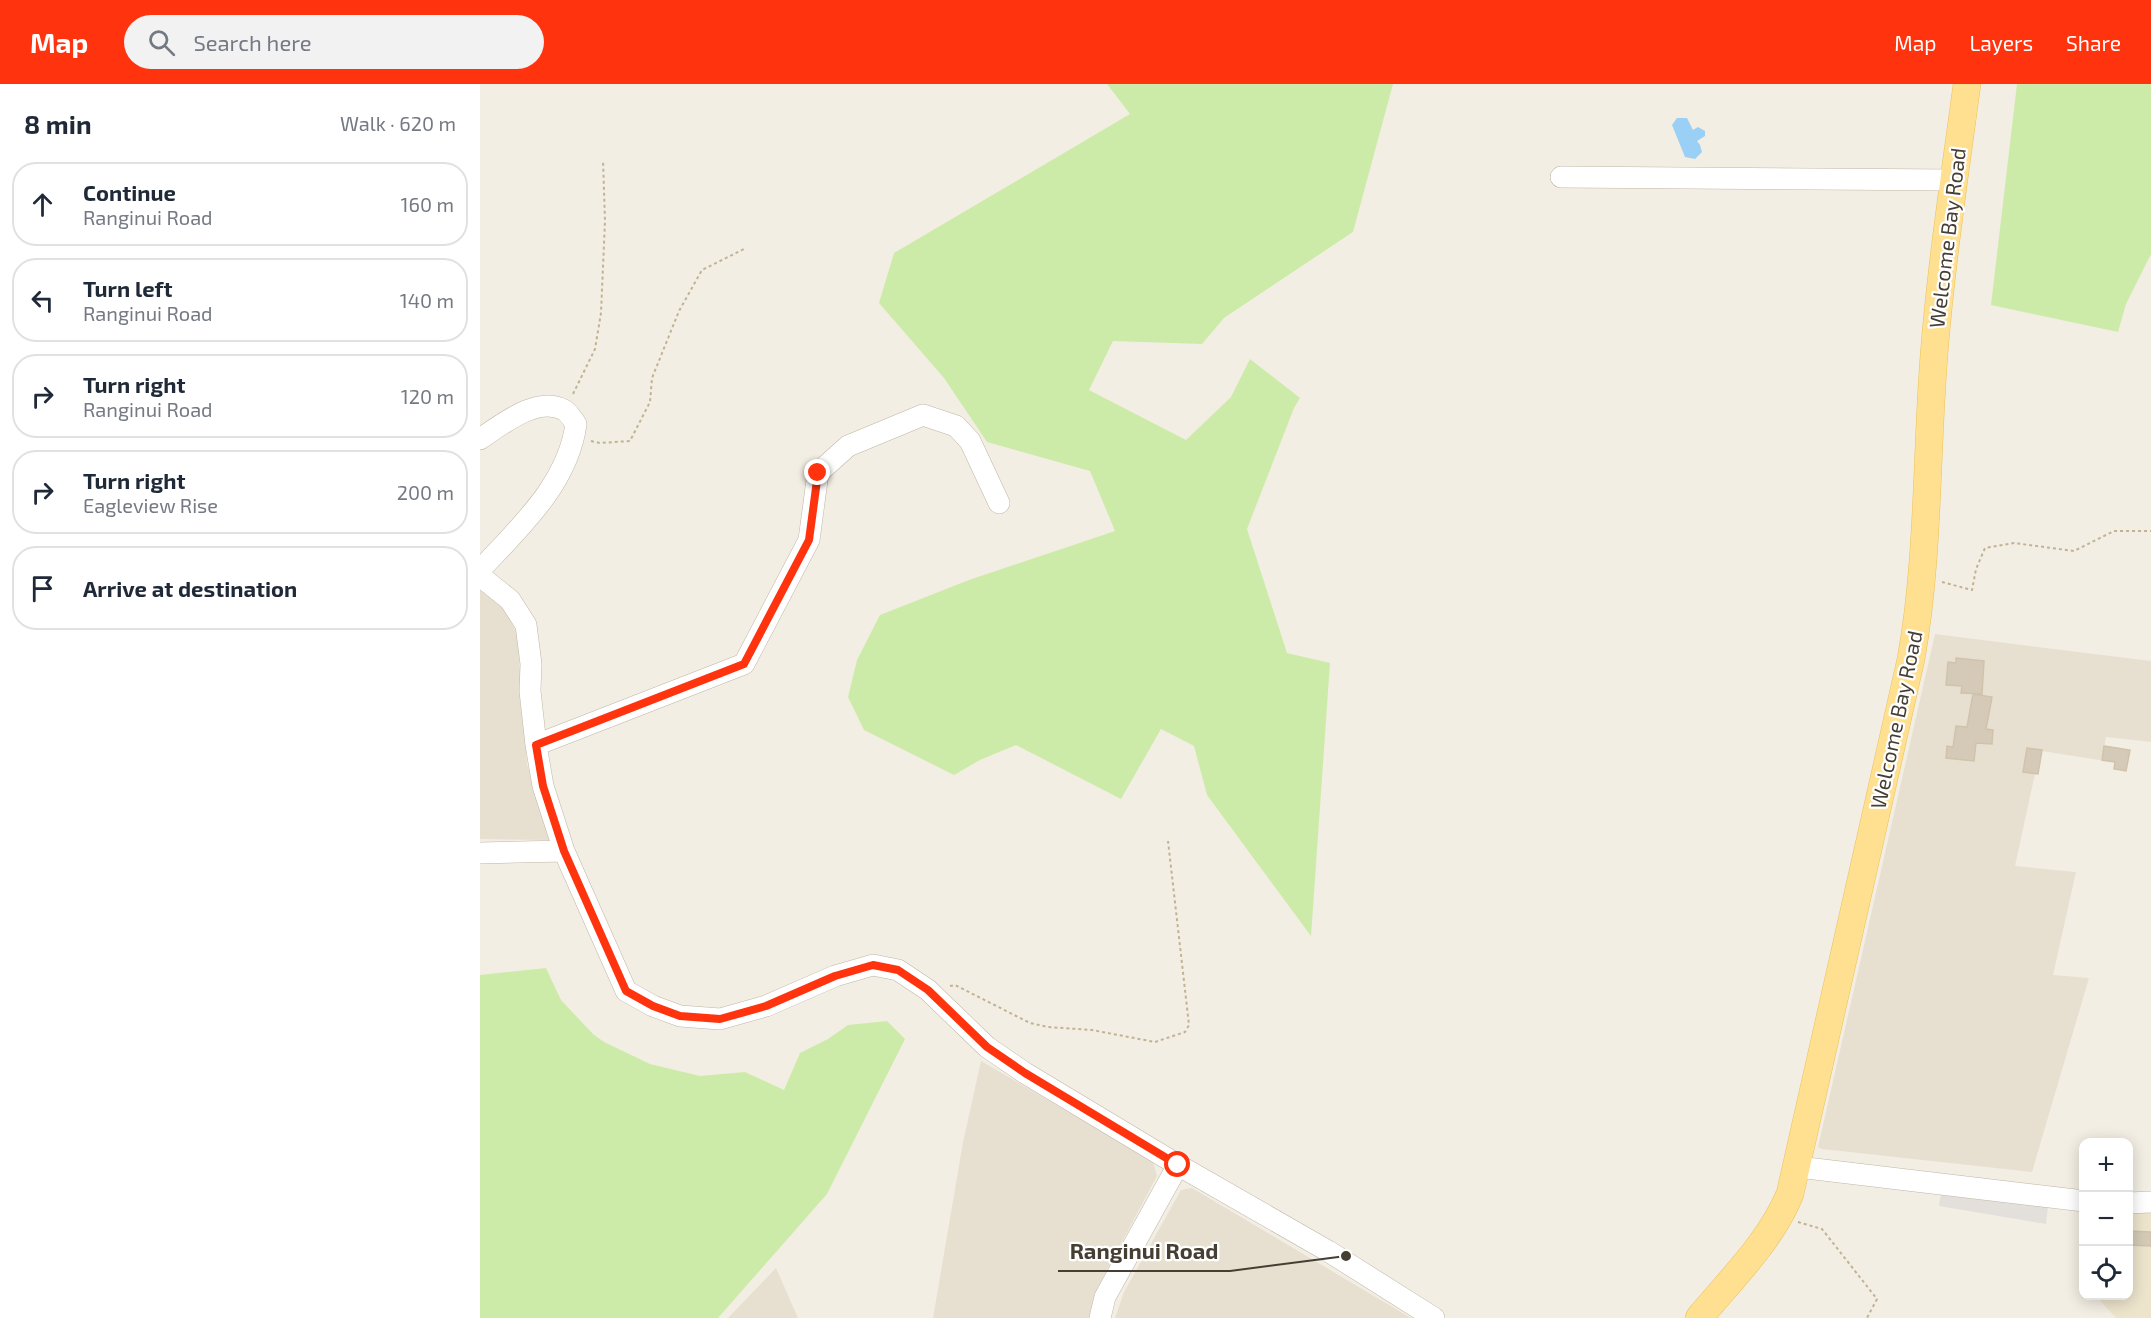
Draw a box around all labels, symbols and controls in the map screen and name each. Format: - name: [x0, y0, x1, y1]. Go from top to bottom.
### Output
- search box: [124, 15, 544, 69]
- text: Map: [30, 25, 88, 59]
- icon: search: [145, 26, 178, 59]
- text: Search here: [193, 29, 312, 55]
- text: Map: [1894, 30, 1936, 55]
- text: Layers: [1969, 30, 2033, 55]
- text: Share: [2066, 30, 2121, 55]
- text: 8 min: [24, 108, 92, 139]
- text: Walk · 620 m: [340, 111, 456, 135]
- street label: Welcome Bay Road: [1923, 146, 1970, 329]
- text: Continue: [83, 179, 176, 205]
- icon: ahead: [26, 188, 59, 221]
- text: 160 m: [401, 192, 454, 216]
- text: Ranginui Road: [83, 205, 213, 229]
- text: Turn left: [83, 275, 172, 301]
- icon: left: [26, 284, 59, 317]
- text: 140 m: [400, 288, 454, 312]
- text: Ranginui Road: [83, 301, 213, 325]
- text: Turn right: [83, 371, 185, 397]
- icon: right: [26, 380, 59, 413]
- text: 120 m: [401, 384, 454, 408]
- text: Ranginui Road: [83, 397, 213, 421]
- route end: [804, 459, 830, 485]
- text: Turn right: [83, 467, 185, 493]
- icon: right: [26, 476, 59, 509]
- text: 200 m: [397, 480, 454, 504]
- text: Eagleview Rise: [83, 493, 218, 517]
- icon: arrive: [26, 572, 59, 605]
- text: Arrive at destination: [83, 575, 297, 601]
- street label: Welcome Bay Road: [1864, 628, 1927, 811]
- map controls: [2079, 1138, 2133, 1300]
- button: +: [2079, 1138, 2133, 1192]
- route start: [1164, 1151, 1190, 1177]
- button: −: [2079, 1192, 2133, 1246]
- callout: Ranginui Road: [1058, 1231, 1230, 1271]
- text: Ranginui Road: [1070, 1237, 1218, 1263]
- button: locate: [2079, 1246, 2133, 1300]

